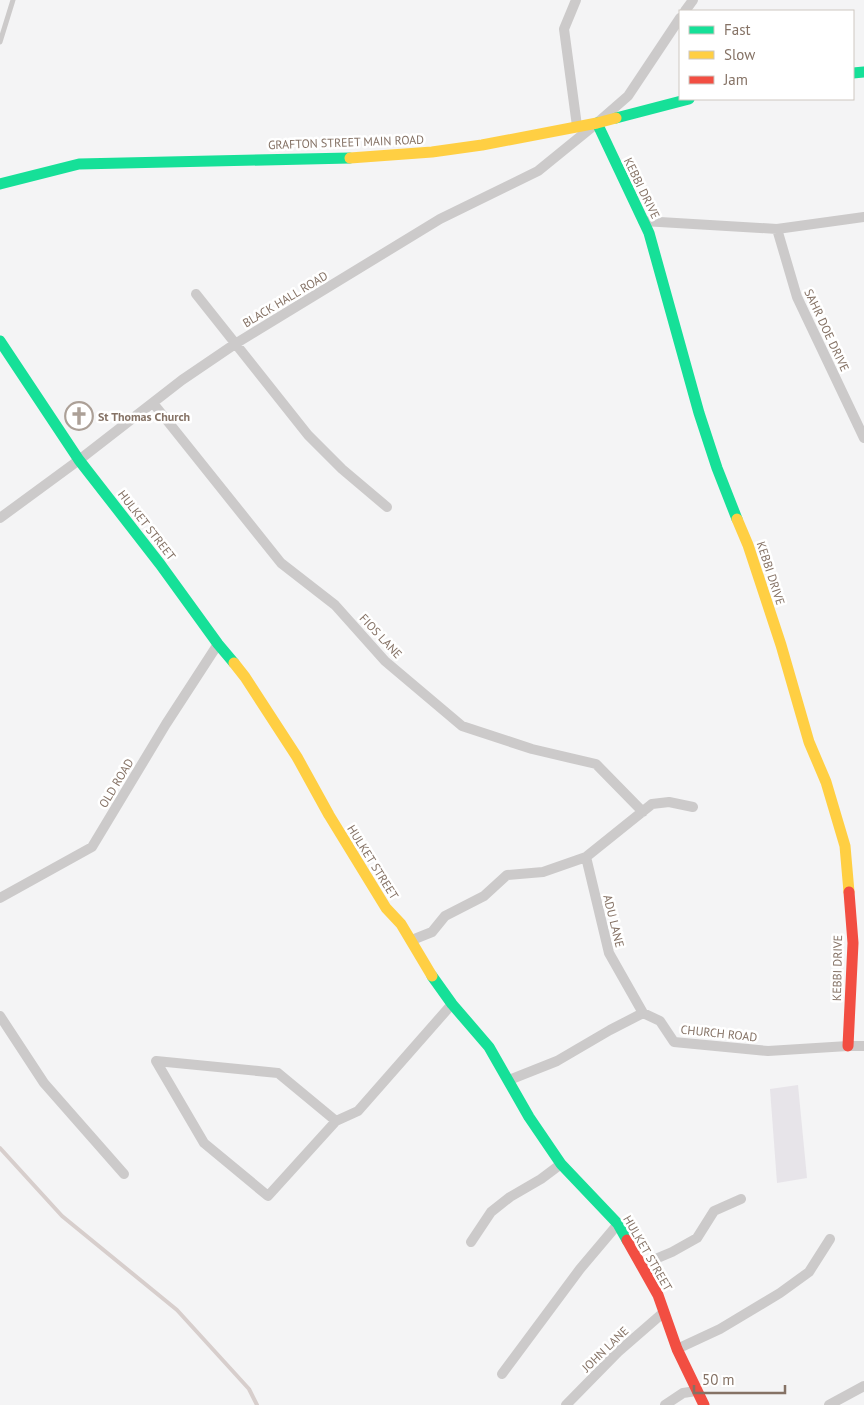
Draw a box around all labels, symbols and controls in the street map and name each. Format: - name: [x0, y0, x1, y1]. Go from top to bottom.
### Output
- legend: [679, 10, 854, 100]
- text: Fast: [724, 20, 751, 39]
- text: Slow: [724, 45, 755, 64]
- text: Jam: [723, 70, 748, 89]
- street label: GRAFTON STREET MAIN ROAD: [268, 132, 424, 152]
- street label: KEBBI DRIVE: [621, 155, 663, 221]
- street label: BLACK HALL ROAD: [240, 268, 330, 330]
- street label: SAHR DOE DRIVE: [801, 286, 853, 374]
- church icon: St Thomas Church: [64, 401, 94, 431]
- place label: St Thomas Church: [98, 409, 190, 424]
- street label: HULKET STREET: [115, 487, 179, 563]
- street label: KEBBI DRIVE: [754, 539, 788, 607]
- street label: FIOS LANE: [357, 611, 405, 661]
- street label: OLD ROAD: [95, 756, 137, 810]
- street label: HULKET STREET: [344, 822, 402, 902]
- street label: ADU LANE: [600, 893, 628, 949]
- street label: KEBBI DRIVE: [829, 935, 845, 1001]
- street label: CHURCH ROAD: [680, 1022, 758, 1044]
- street label: HULKET STREET: [620, 1212, 676, 1294]
- street label: JOHN LANE: [578, 1323, 631, 1376]
- scale bar: [694, 1362, 785, 1394]
- text: 50 m: [702, 1370, 735, 1389]

